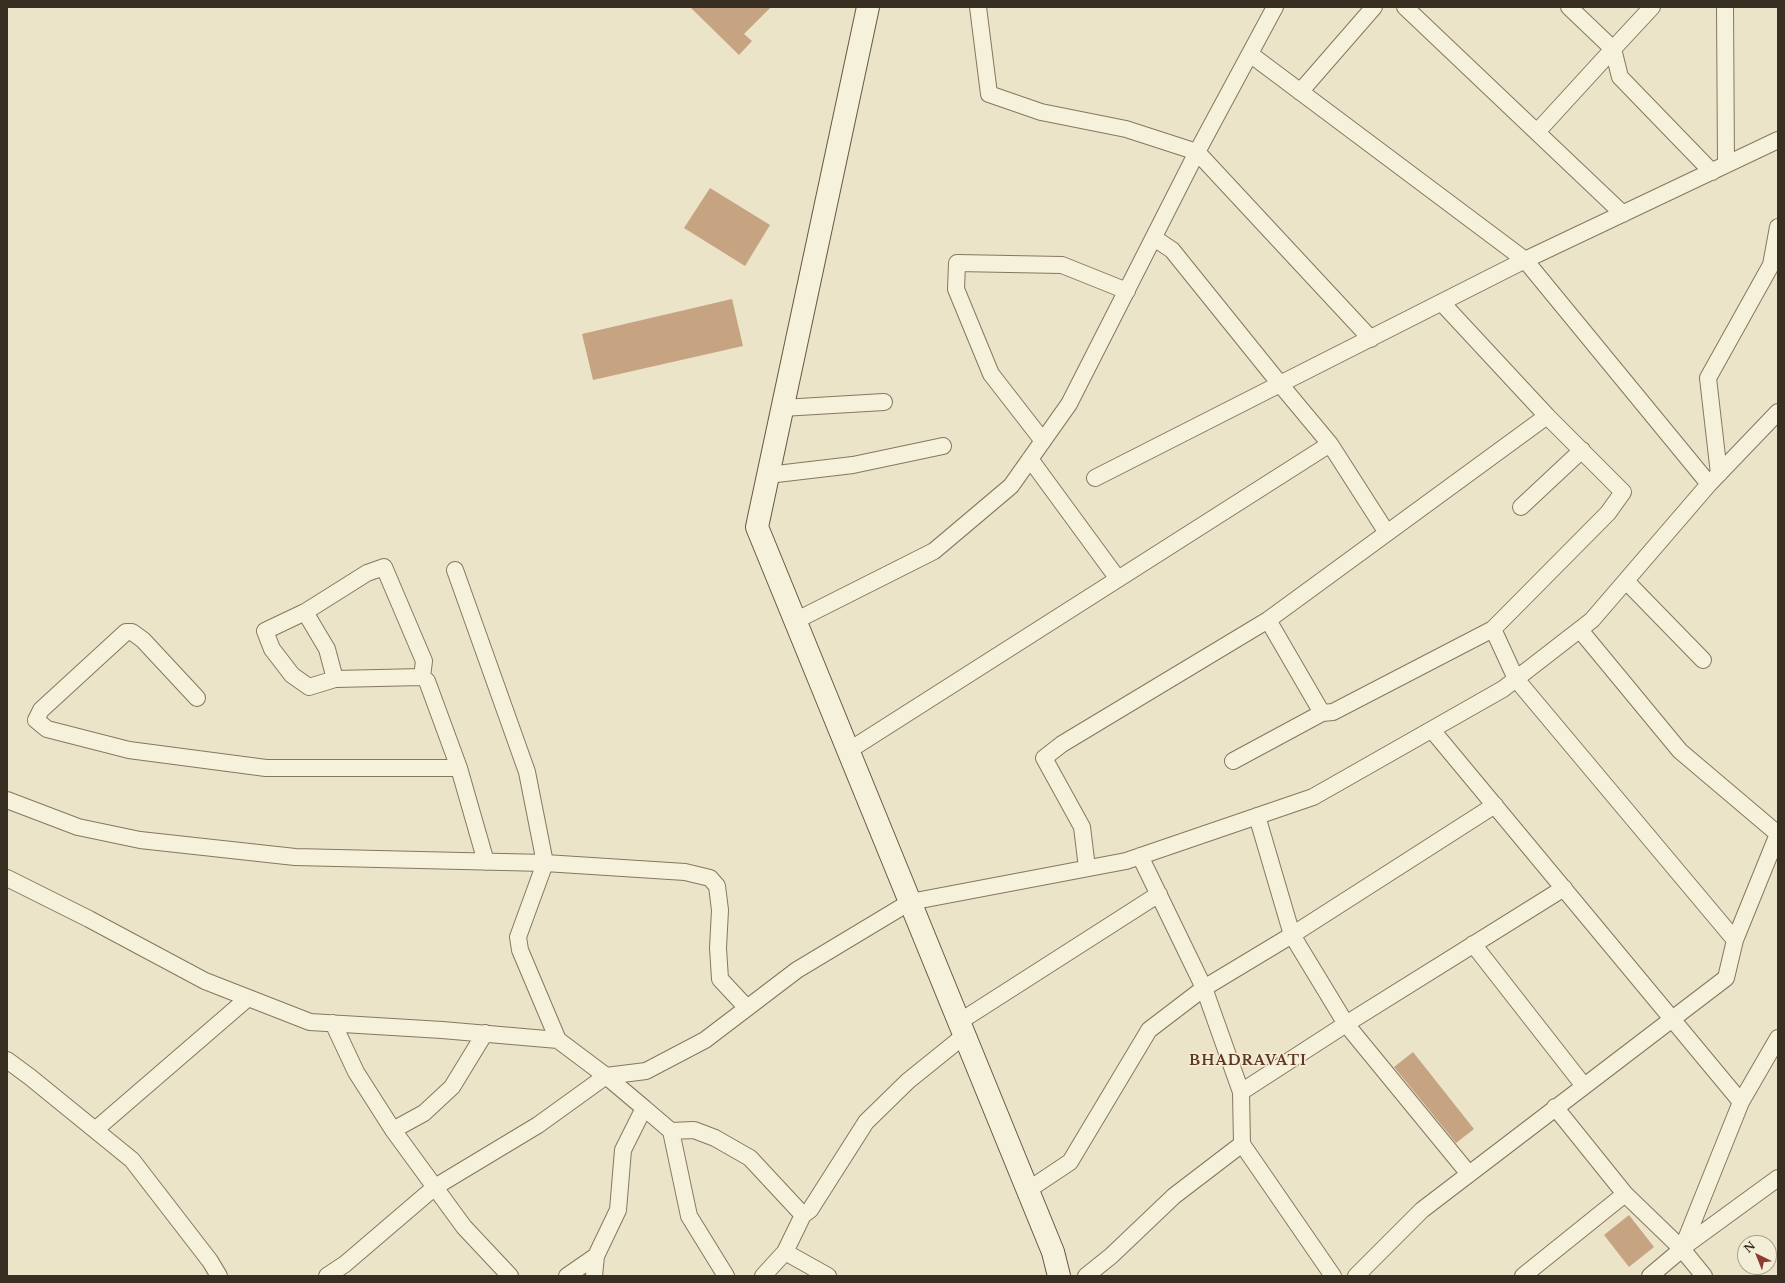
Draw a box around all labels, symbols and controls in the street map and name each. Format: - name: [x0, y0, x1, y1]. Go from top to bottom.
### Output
- district label: BHADRAVATI: [1189, 1053, 1307, 1069]
- north arrow: [1737, 1235, 1777, 1275]
- text: N: [1741, 1238, 1758, 1256]

